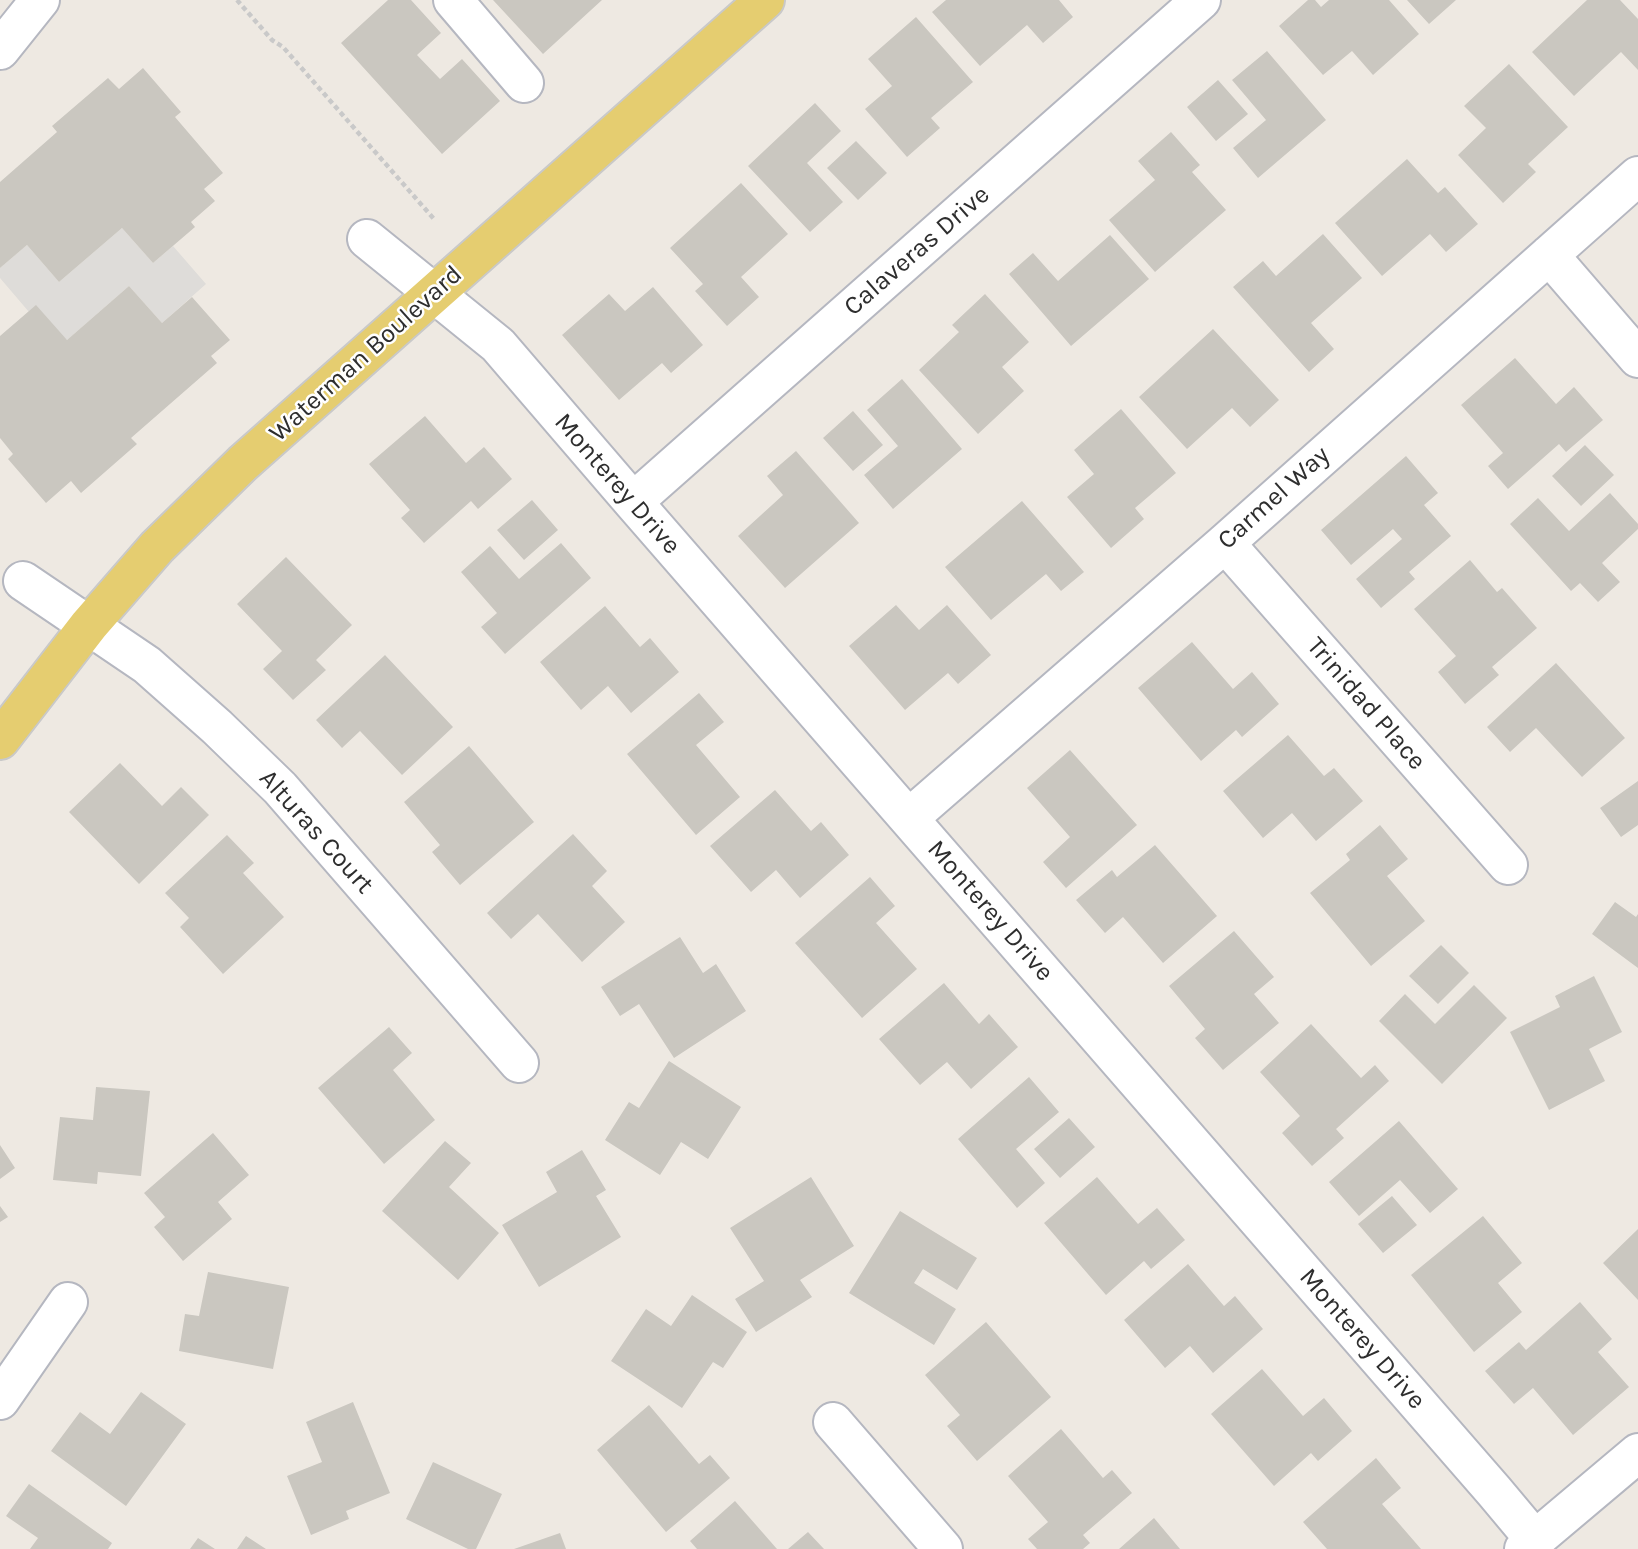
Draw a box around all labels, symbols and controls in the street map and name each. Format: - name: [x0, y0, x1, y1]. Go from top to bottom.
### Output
- street label: Calaveras Drive: [838, 179, 996, 323]
- street label: Waterman Boulevard: [263, 259, 469, 449]
- street label: Monterey Drive: [547, 407, 687, 561]
- street label: Carmel Way: [1212, 440, 1336, 556]
- street label: Trinidad Place: [1300, 631, 1432, 777]
- street label: Alturas Court: [252, 763, 380, 901]
- street label: Monterey Drive: [920, 834, 1060, 988]
- street label: Monterey Drive: [1292, 1262, 1432, 1416]

